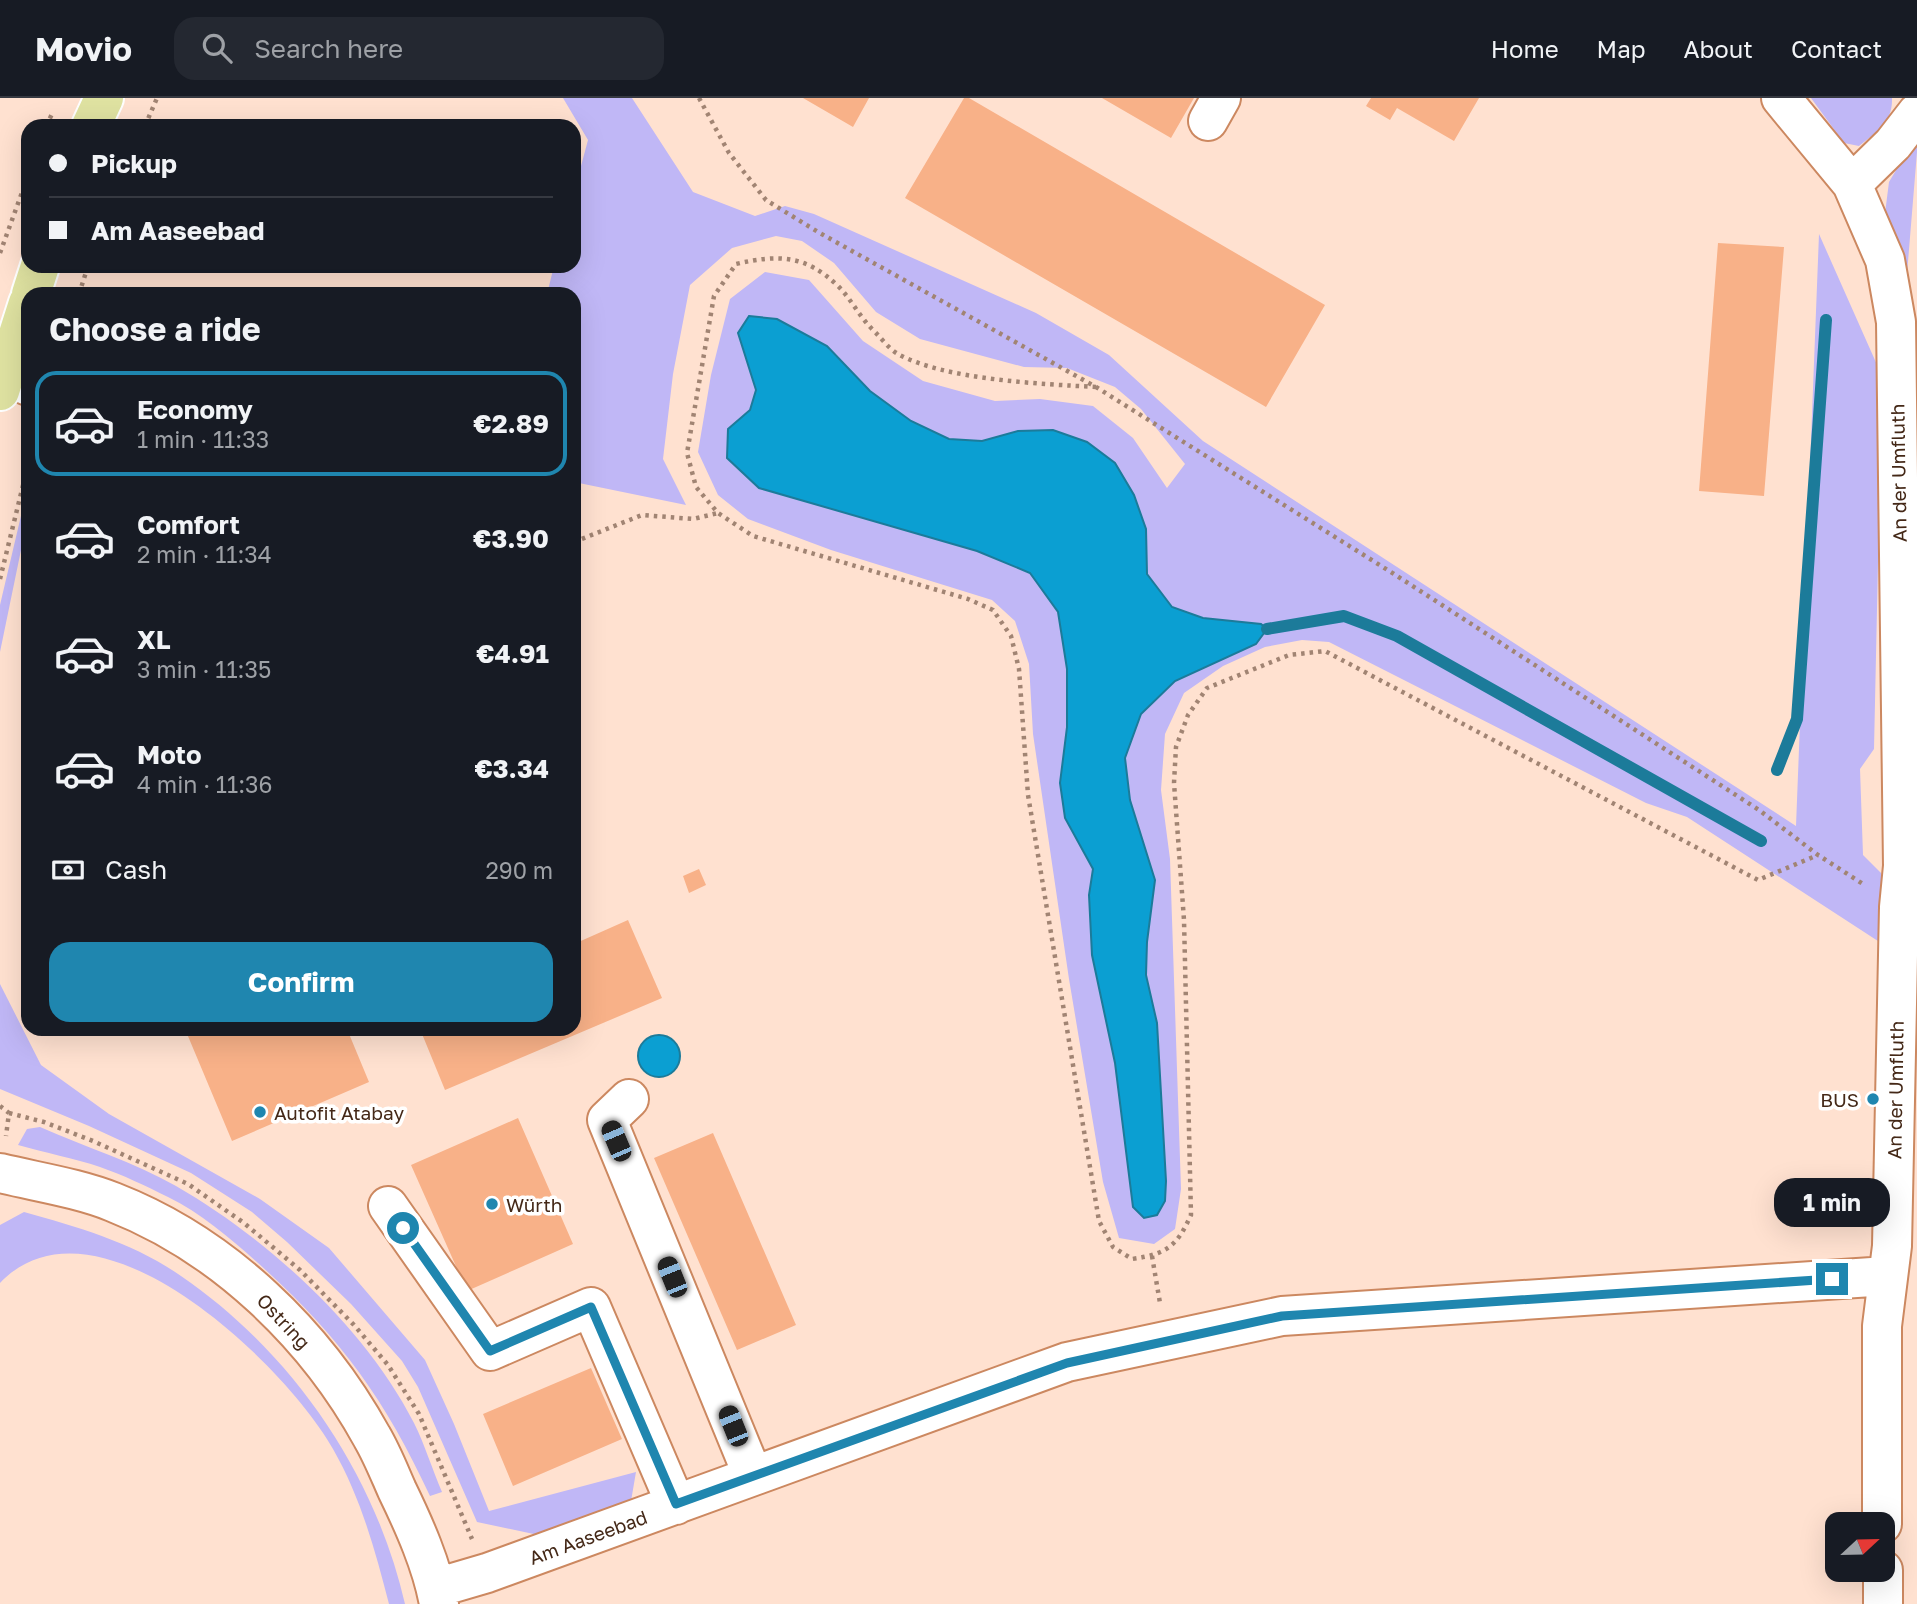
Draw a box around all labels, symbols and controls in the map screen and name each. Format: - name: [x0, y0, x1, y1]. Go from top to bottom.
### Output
- search box: [174, 17, 664, 80]
- text: Movio: [35, 29, 132, 68]
- icon: search: [198, 29, 236, 67]
- text: Search here: [254, 33, 403, 64]
- text: Home: [1491, 34, 1559, 63]
- text: Map: [1597, 34, 1646, 63]
- text: About: [1684, 34, 1753, 63]
- text: Contact: [1791, 34, 1882, 63]
- text: Pickup: [91, 148, 177, 179]
- text: Am Aaseebad: [91, 215, 265, 246]
- text: Choose a ride: [49, 310, 261, 348]
- icon: car: [53, 392, 116, 455]
- text: Economy: [137, 394, 253, 425]
- street label: An der Umfluth: [1885, 404, 1911, 542]
- text: €2.89: [473, 408, 549, 439]
- text: 1 min · 11:33: [137, 425, 269, 453]
- icon: car: [53, 507, 116, 570]
- text: Comfort: [137, 509, 240, 540]
- text: €3.90: [473, 523, 549, 554]
- text: 2 min · 11:34: [137, 540, 272, 568]
- icon: car: [53, 622, 116, 685]
- text: XL: [137, 624, 171, 655]
- text: €4.91: [476, 638, 549, 669]
- text: 3 min · 11:35: [137, 655, 271, 683]
- icon: car: [53, 737, 116, 800]
- text: Moto: [137, 739, 202, 770]
- text: €3.34: [474, 753, 549, 784]
- text: 4 min · 11:36: [137, 770, 272, 798]
- icon: cash: [49, 851, 87, 889]
- text: Cash: [105, 854, 167, 885]
- text: 290 m: [485, 856, 553, 884]
- button: Confirm: [49, 942, 553, 1022]
- street label: An der Umfluth: [1882, 1021, 1908, 1159]
- place label: BUS: [1820, 1088, 1859, 1111]
- marker: BUS: [1865, 1091, 1881, 1107]
- place label: Autofit Atabay: [274, 1101, 404, 1124]
- marker: Autofit Atabay: [252, 1104, 268, 1120]
- car: [599, 1118, 634, 1164]
- callout: 1 min: [1774, 1178, 1890, 1226]
- text: 1 min: [1803, 1188, 1861, 1216]
- place label: Würth: [506, 1193, 562, 1216]
- marker: Würth: [484, 1196, 500, 1212]
- route start: [387, 1212, 419, 1244]
- car: [655, 1254, 690, 1300]
- route end: [1816, 1263, 1848, 1295]
- street label: Ostring: [253, 1288, 315, 1354]
- car: [716, 1403, 751, 1449]
- street label: Am Aaseebad: [526, 1505, 650, 1569]
- north arrow: [1825, 1512, 1895, 1582]
- map controls: [1825, 1512, 1895, 1582]

